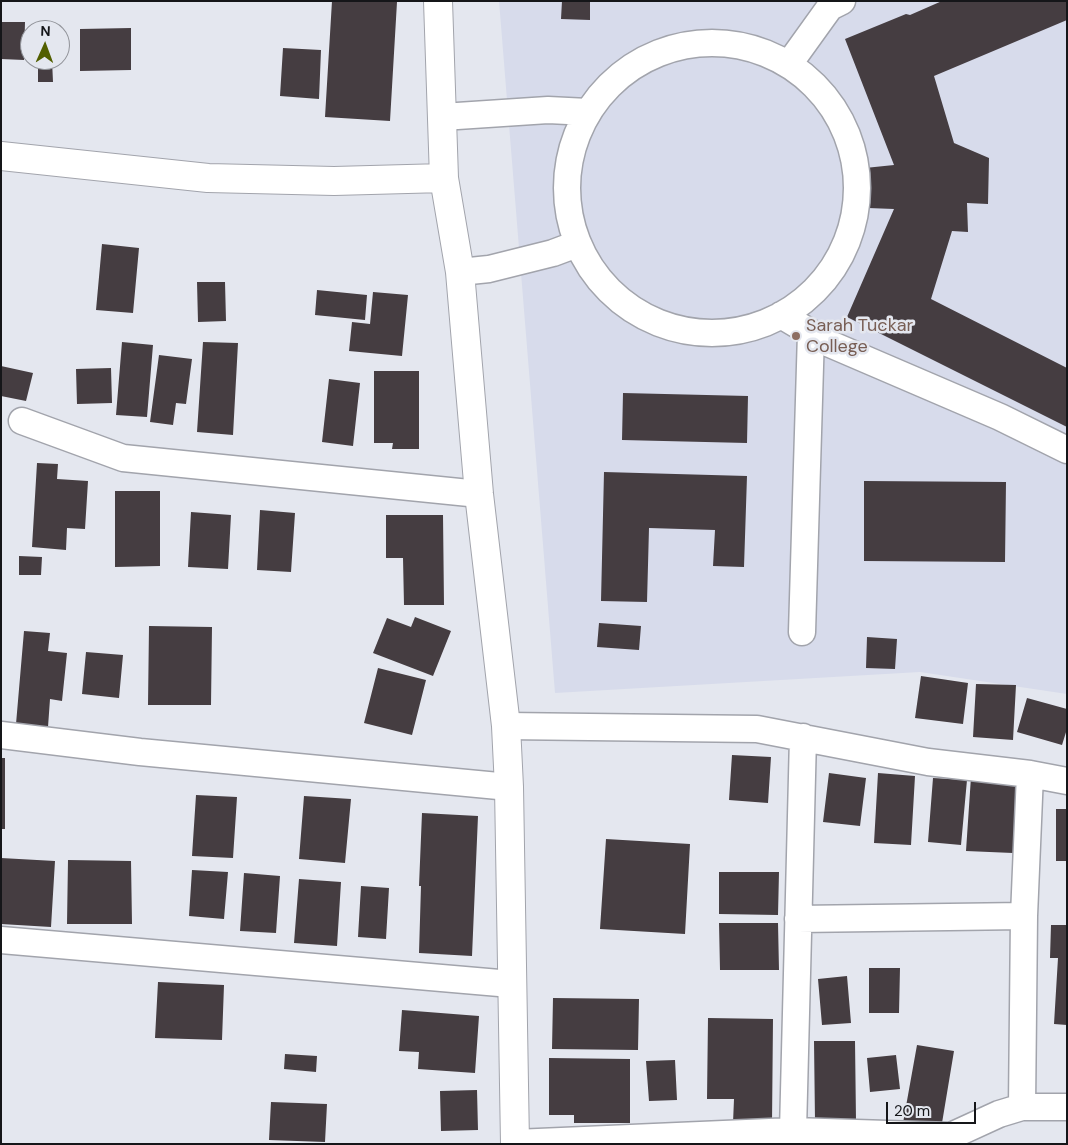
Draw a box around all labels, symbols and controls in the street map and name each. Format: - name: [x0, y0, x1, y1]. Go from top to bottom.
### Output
- north arrow: [20, 20, 70, 70]
- text: N: [40, 22, 51, 40]
- place label: Sarah Tuckar College: [806, 315, 913, 358]
- marker: Sarah Tuckar College: [790, 330, 802, 342]
- scale bar: [888, 1092, 978, 1124]
- text: 20 m: [894, 1101, 930, 1121]

